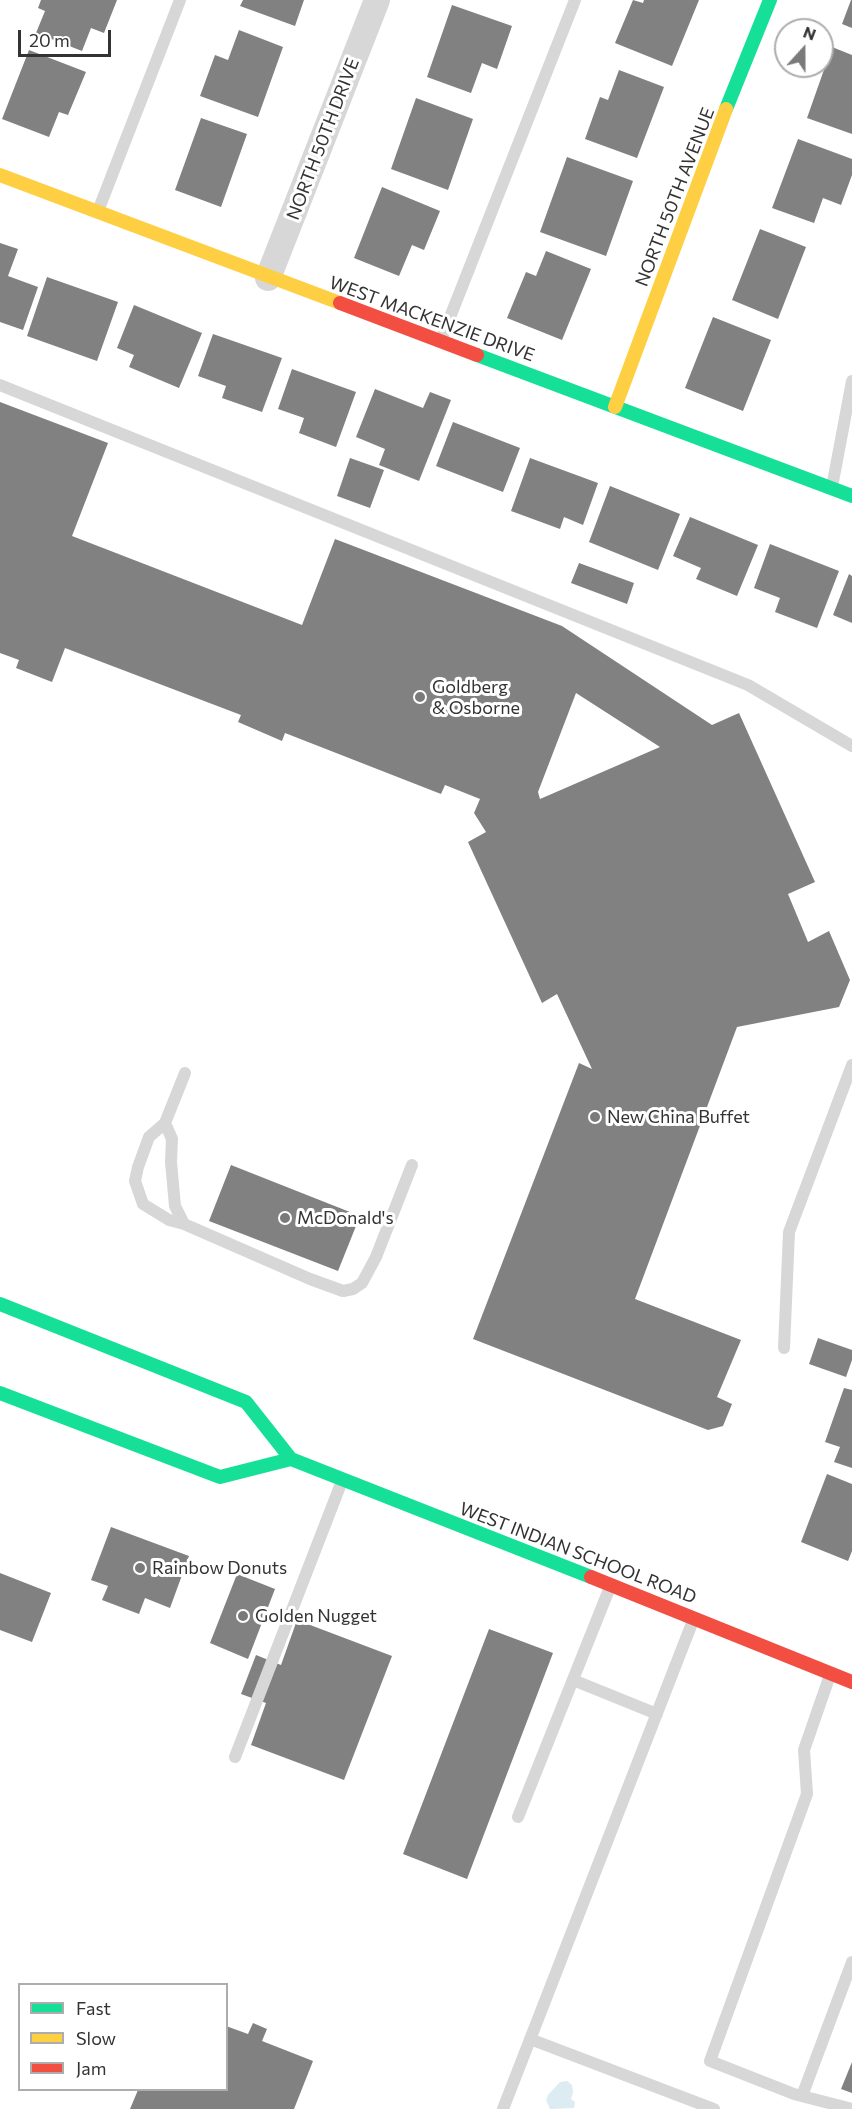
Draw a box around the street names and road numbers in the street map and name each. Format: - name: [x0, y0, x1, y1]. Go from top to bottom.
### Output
- street label: NORTH 50TH DRIVE: [282, 55, 364, 223]
- street label: NORTH 50TH AVENUE: [631, 104, 719, 290]
- street label: WEST MACKENZIE DRIVE: [326, 272, 538, 366]
- street label: WEST INDIAN SCHOOL ROAD: [457, 1498, 699, 1608]

